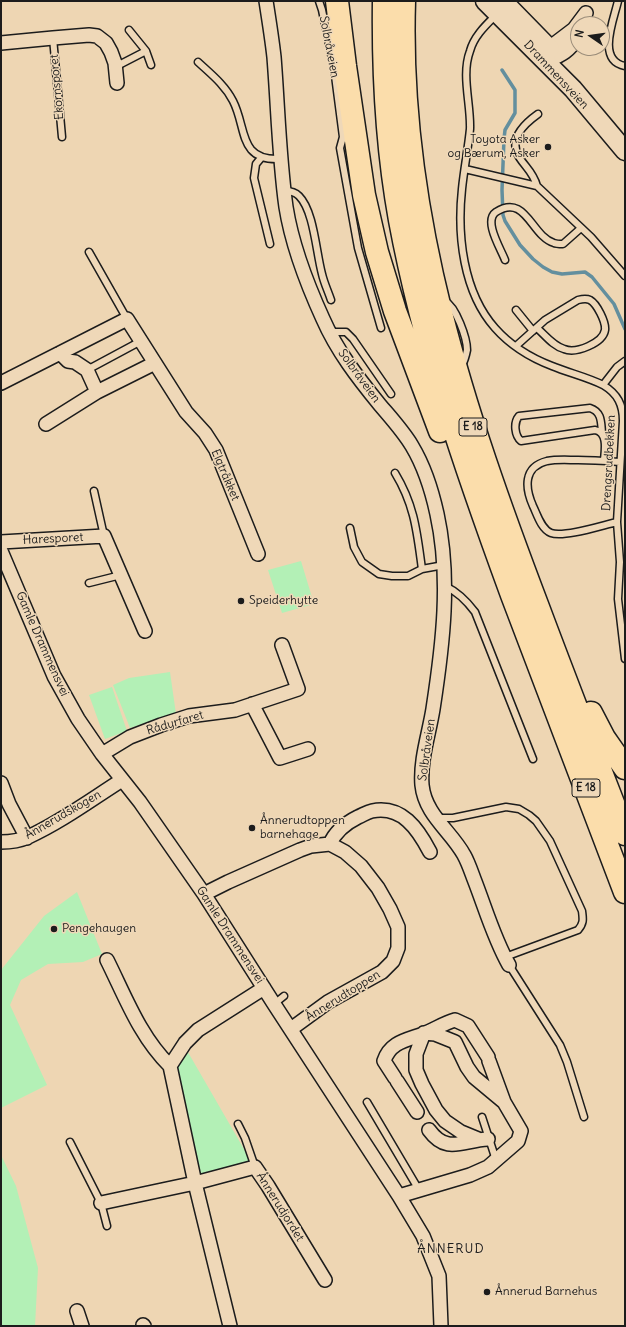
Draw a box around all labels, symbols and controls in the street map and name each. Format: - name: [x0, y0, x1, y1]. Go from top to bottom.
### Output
- street label: Solbråveien: [316, 15, 342, 79]
- north arrow: [570, 16, 610, 56]
- text: N: [572, 28, 587, 39]
- street label: Drammensveien: [521, 38, 591, 112]
- street label: Ekornsporet: [47, 54, 67, 120]
- place label: Toyota Asker og Bærum, Asker: [447, 133, 540, 161]
- marker: Toyota Asker og Bærum, Asker: [543, 142, 553, 152]
- street label: Solbråveien: [335, 346, 383, 406]
- street label: Drengsrudbekken: [599, 415, 619, 511]
- road number: E 18: [459, 418, 487, 436]
- street label: Elgtråkket: [208, 447, 242, 503]
- street label: Haresporet: [22, 530, 84, 548]
- street label: Gamle Drammensvei: [12, 589, 72, 699]
- place label: Speiderhytte: [249, 594, 318, 608]
- marker: Speiderhytte: [236, 596, 246, 606]
- street label: Rådyrfaret: [145, 708, 205, 738]
- street label: Solbråveien: [416, 718, 438, 782]
- road number: E 18: [572, 779, 600, 797]
- street label: Ånnerudskogen: [22, 787, 104, 843]
- place label: Ånnerudtoppen barnehage: [260, 814, 345, 842]
- marker: Ånnerudtoppen barnehage: [247, 823, 257, 833]
- street label: Gamle Drammensvei: [193, 884, 267, 986]
- place label: Pengehaugen: [62, 922, 136, 936]
- marker: Pengehaugen: [49, 924, 59, 934]
- street label: Ånnerudtoppen: [303, 967, 383, 1025]
- street label: Ånnerudjordet: [253, 1170, 307, 1244]
- district label: ÅNNERUD: [417, 1241, 485, 1257]
- place label: Ånnerud Barnehus: [495, 1285, 597, 1299]
- marker: Ånnerud Barnehus: [482, 1287, 492, 1297]

